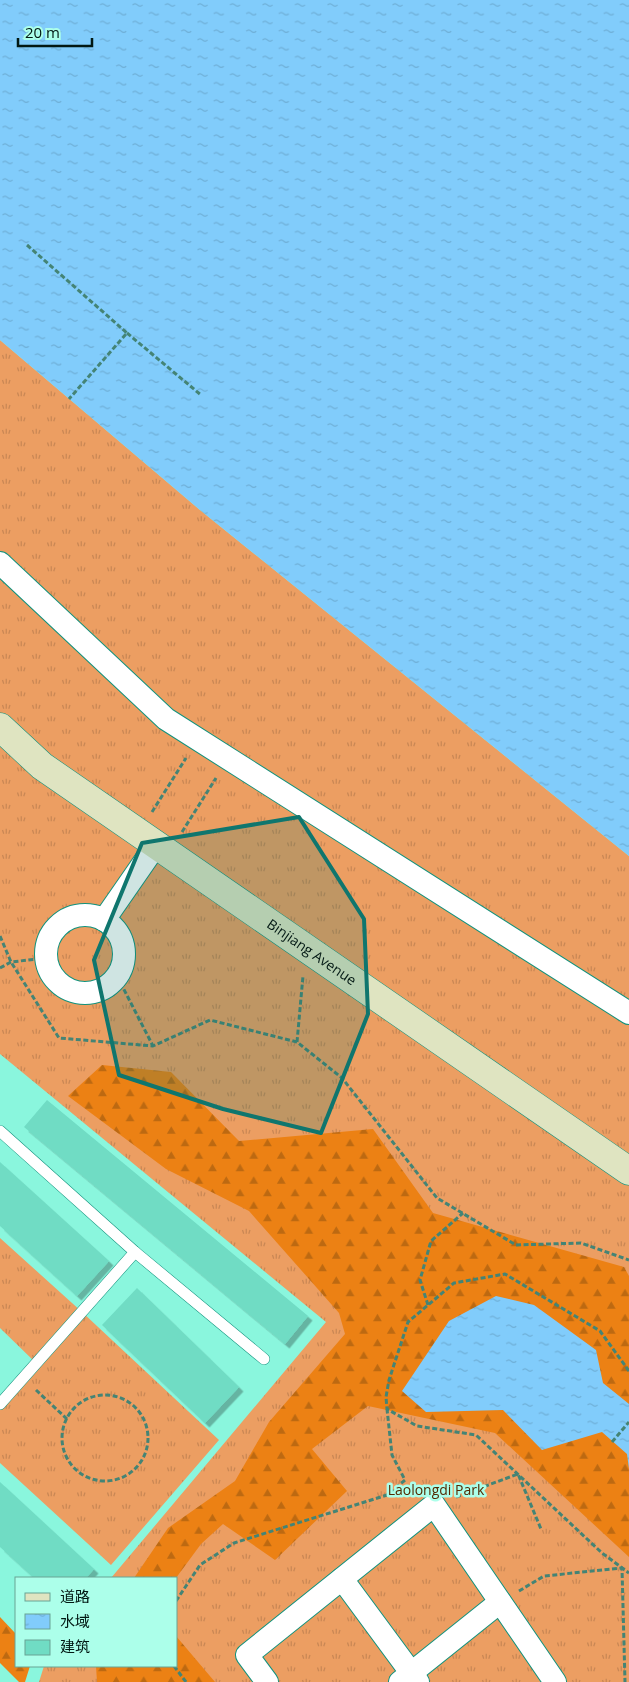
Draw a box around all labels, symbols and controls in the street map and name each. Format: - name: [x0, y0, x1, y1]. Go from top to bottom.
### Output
- scale bar: [18, 15, 91, 47]
- text: 20 m: [25, 22, 60, 42]
- street label: Binjiang Avenue: [264, 914, 361, 989]
- park label: Laolongdi Park: [388, 1480, 485, 1499]
- legend: [15, 1577, 178, 1667]
- text: 道路: [60, 1586, 90, 1606]
- text: 水域: [60, 1611, 90, 1631]
- text: 建筑: [60, 1636, 90, 1656]

